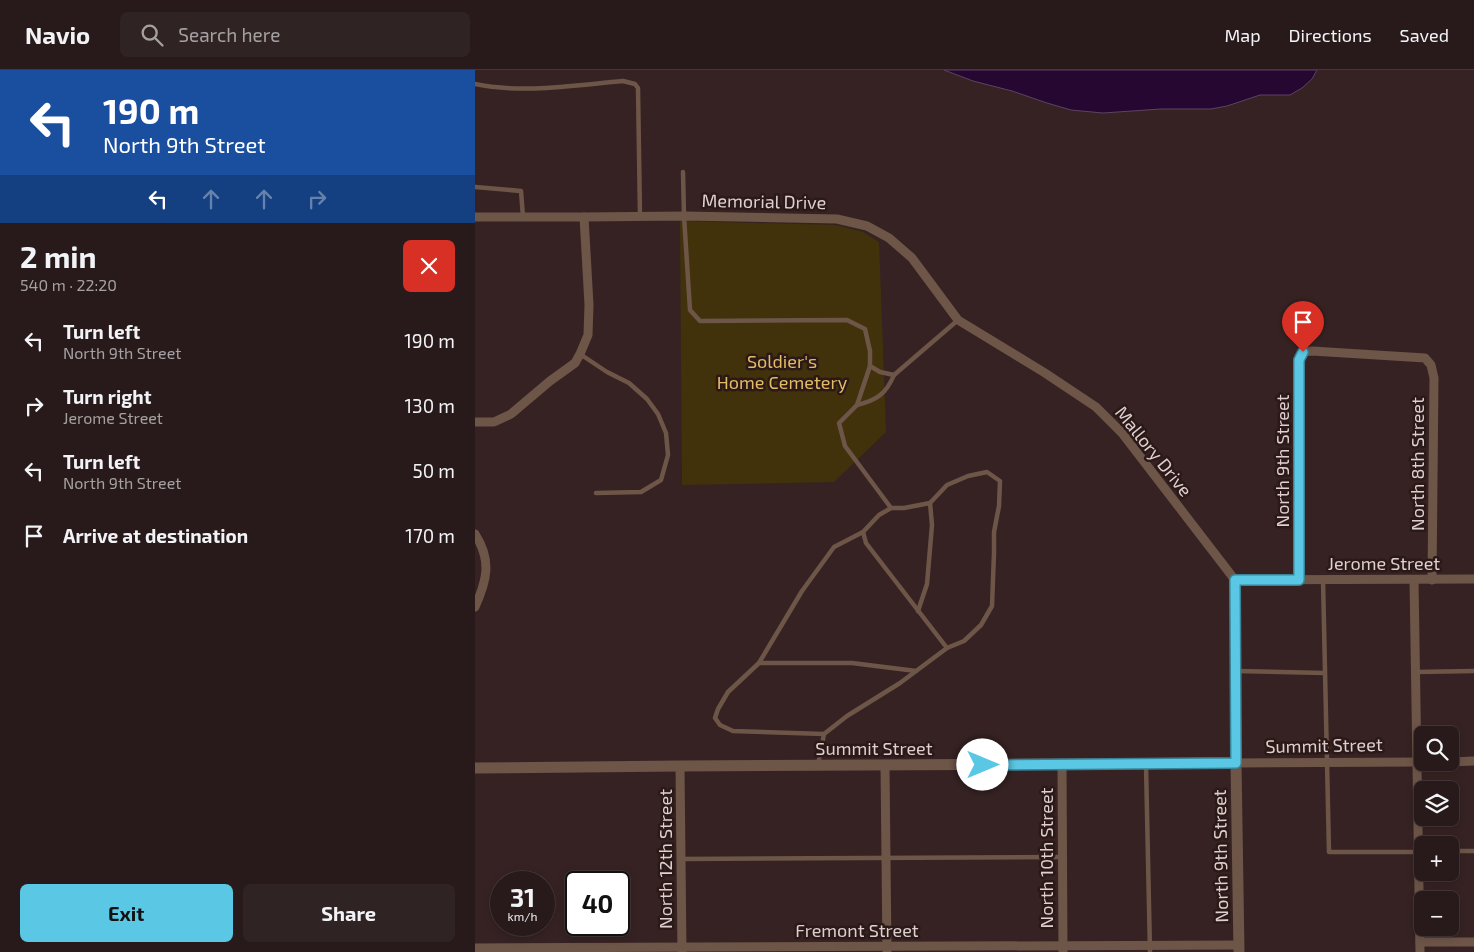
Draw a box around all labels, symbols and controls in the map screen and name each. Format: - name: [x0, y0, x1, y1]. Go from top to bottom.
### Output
- search box: [120, 12, 470, 57]
- text: Navio: [25, 20, 90, 49]
- icon: search: [138, 21, 166, 49]
- text: Search here: [178, 23, 280, 46]
- text: Map: [1224, 24, 1261, 46]
- text: Directions: [1289, 24, 1372, 46]
- text: Saved: [1400, 24, 1449, 46]
- text: 190 m: [103, 89, 199, 131]
- icon: left: [20, 90, 85, 155]
- text: North 9th Street: [103, 131, 266, 157]
- icon: left: [144, 185, 172, 213]
- icon: ahead: [197, 185, 225, 213]
- icon: ahead: [250, 185, 278, 213]
- icon: right: [303, 185, 331, 213]
- street label: Memorial Drive: [701, 189, 827, 213]
- text: 2 min: [20, 238, 97, 274]
- button: close: [403, 240, 455, 292]
- text: 540 m · 22:20: [20, 275, 117, 294]
- pin: [1282, 301, 1324, 352]
- icon: arrive: [1289, 308, 1317, 336]
- text: Turn left: [63, 320, 140, 343]
- icon: left: [20, 327, 48, 355]
- text: 190 m: [404, 329, 455, 352]
- text: North 9th Street: [63, 343, 181, 362]
- park label: Soldier's Home Cemetery: [717, 350, 848, 393]
- text: Turn right: [63, 385, 151, 408]
- icon: right: [20, 392, 48, 420]
- text: 130 m: [405, 394, 455, 417]
- street label: North 9th Street: [1271, 394, 1293, 528]
- street label: North 8th Street: [1406, 397, 1428, 531]
- street label: Mallory Drive: [1111, 401, 1197, 501]
- text: Jerome Street: [63, 408, 163, 427]
- text: Turn left: [63, 450, 140, 473]
- icon: left: [20, 457, 48, 485]
- text: 50 m: [412, 459, 455, 482]
- text: North 9th Street: [63, 473, 181, 492]
- icon: arrive: [20, 522, 48, 550]
- text: Arrive at destination: [63, 524, 248, 547]
- text: 170 m: [405, 524, 455, 547]
- street label: Jerome Street: [1328, 552, 1440, 574]
- map controls: [1414, 726, 1459, 936]
- button: search: [1414, 726, 1459, 771]
- street label: Summit Street: [1265, 733, 1383, 757]
- street label: Summit Street: [815, 737, 933, 759]
- position arrow: [956, 738, 1008, 790]
- button: layers: [1414, 781, 1459, 826]
- street label: North 10th Street: [1035, 787, 1057, 928]
- street label: North 12th Street: [654, 789, 676, 929]
- street label: North 9th Street: [1208, 789, 1232, 923]
- button: +: [1414, 836, 1459, 881]
- speed limit sign: 40: [565, 871, 630, 936]
- text: 31: [510, 882, 535, 912]
- button: Exit: [20, 884, 233, 942]
- button: Share: [243, 884, 455, 942]
- button: −: [1414, 891, 1459, 936]
- text: km/h: [508, 909, 537, 923]
- street label: Fremont Street: [795, 919, 919, 941]

